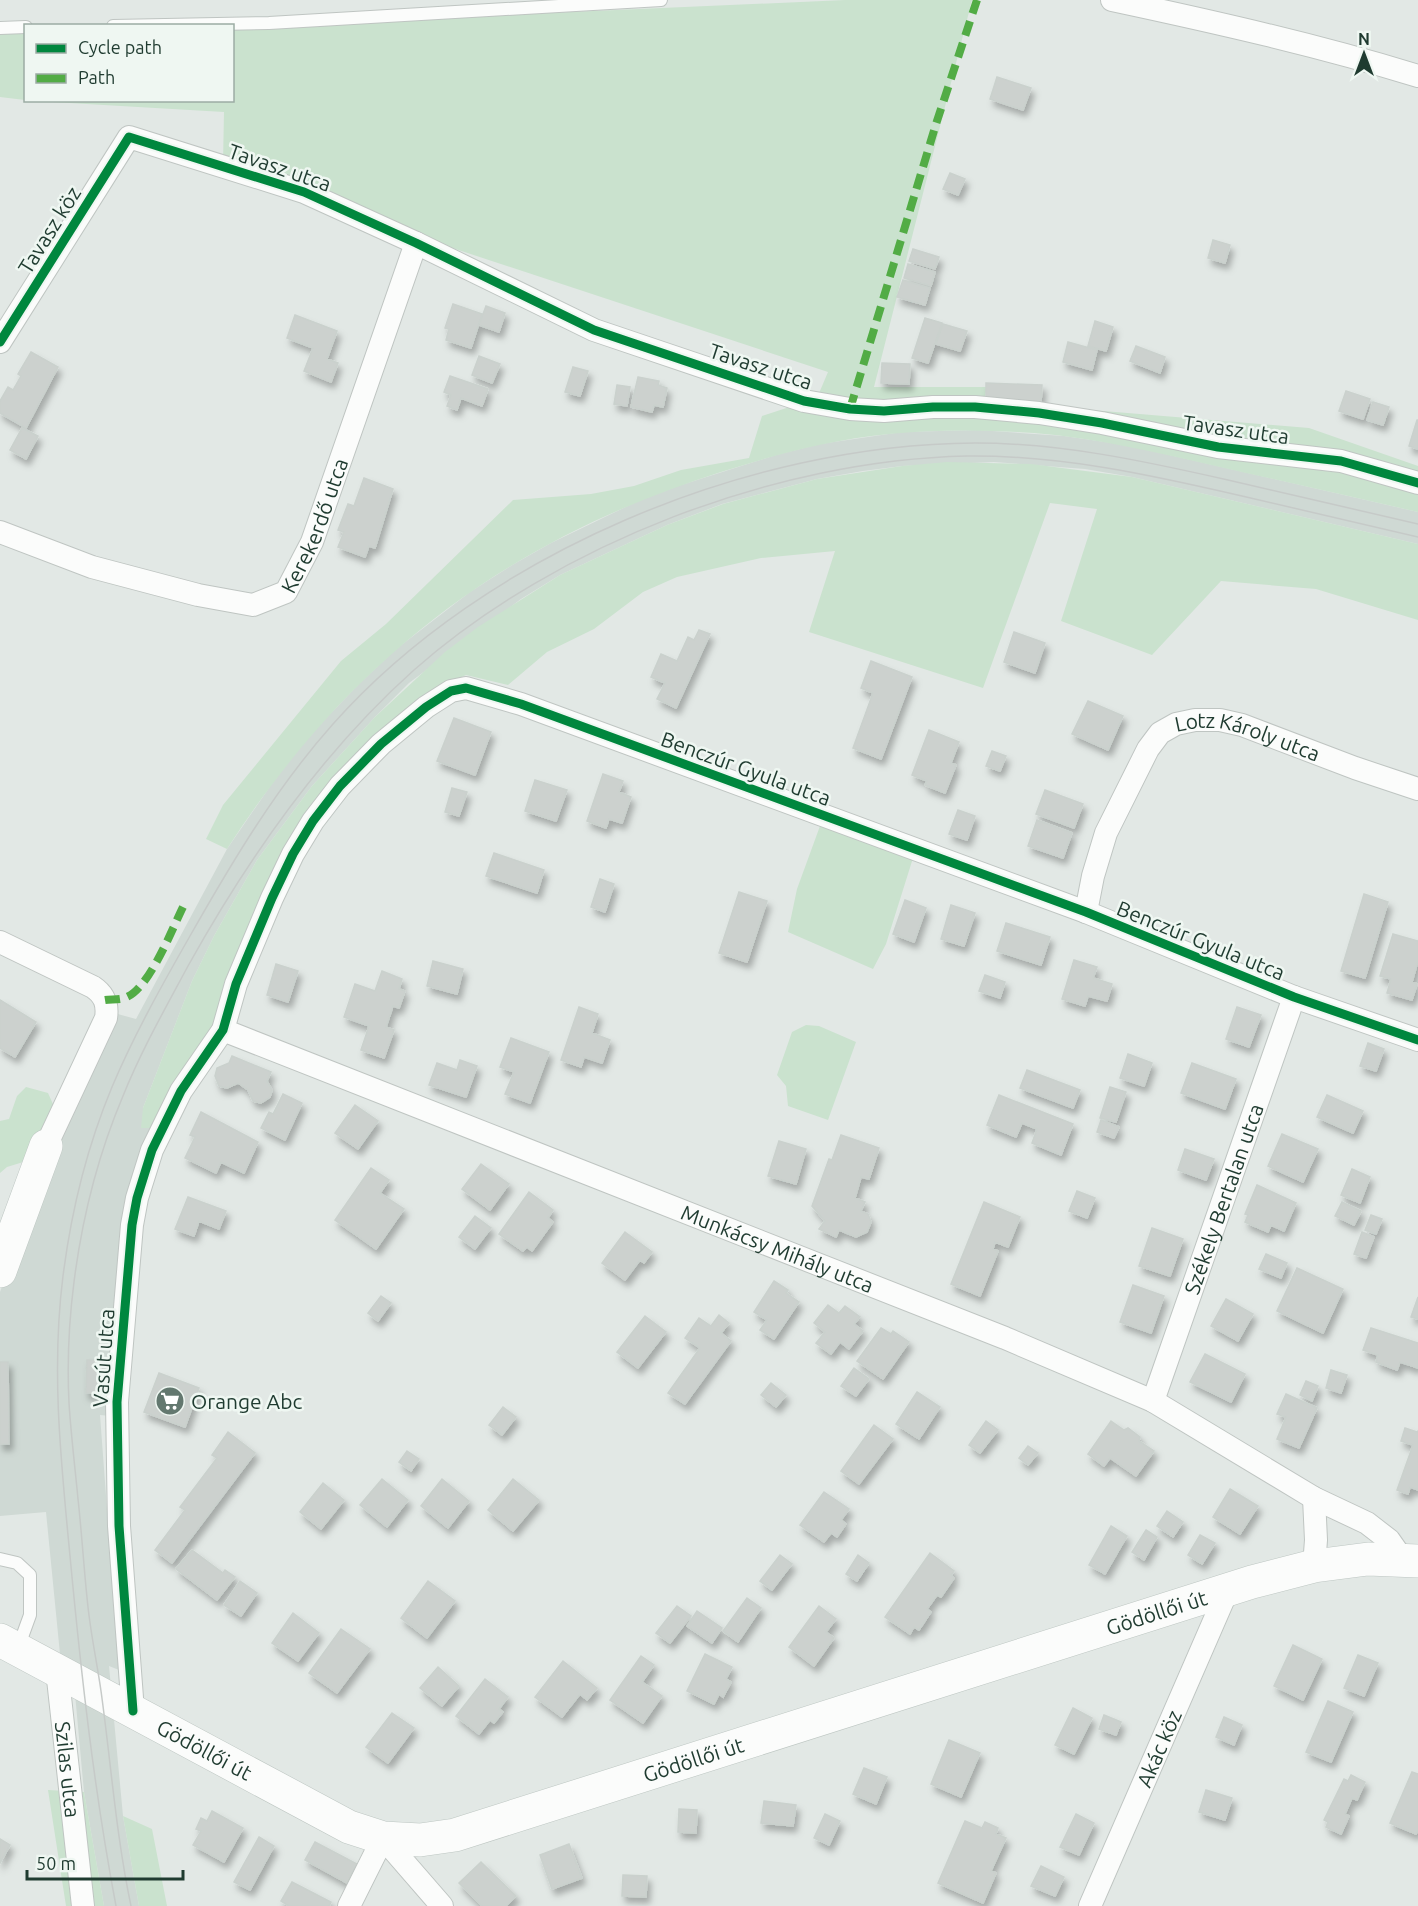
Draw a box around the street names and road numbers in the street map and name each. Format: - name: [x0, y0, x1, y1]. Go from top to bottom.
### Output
- street label: Tavasz utca: [226, 138, 334, 196]
- street label: Tavasz köz: [13, 182, 85, 278]
- street label: Tavasz utca: [706, 338, 816, 394]
- street label: Tavasz utca: [1181, 410, 1291, 448]
- street label: Kerekerdő utca: [276, 455, 352, 597]
- street label: Lotz Károly utca: [1172, 708, 1323, 766]
- street label: Benczúr Gyula utca: [658, 726, 834, 810]
- street label: Benczúr Gyula utca: [1114, 895, 1288, 985]
- street label: Székely Bertalan utca: [1179, 1101, 1268, 1297]
- street label: Munkácsy Mihály utca: [678, 1200, 877, 1297]
- street label: Vasút utca: [88, 1308, 118, 1408]
- street label: Gödöllői út: [1103, 1585, 1210, 1640]
- street label: Akác köz: [1131, 1706, 1186, 1790]
- street label: Gödöllői út: [153, 1714, 256, 1785]
- street label: Szilas utca: [51, 1720, 85, 1819]
- street label: Gödöllői út: [640, 1732, 747, 1787]

